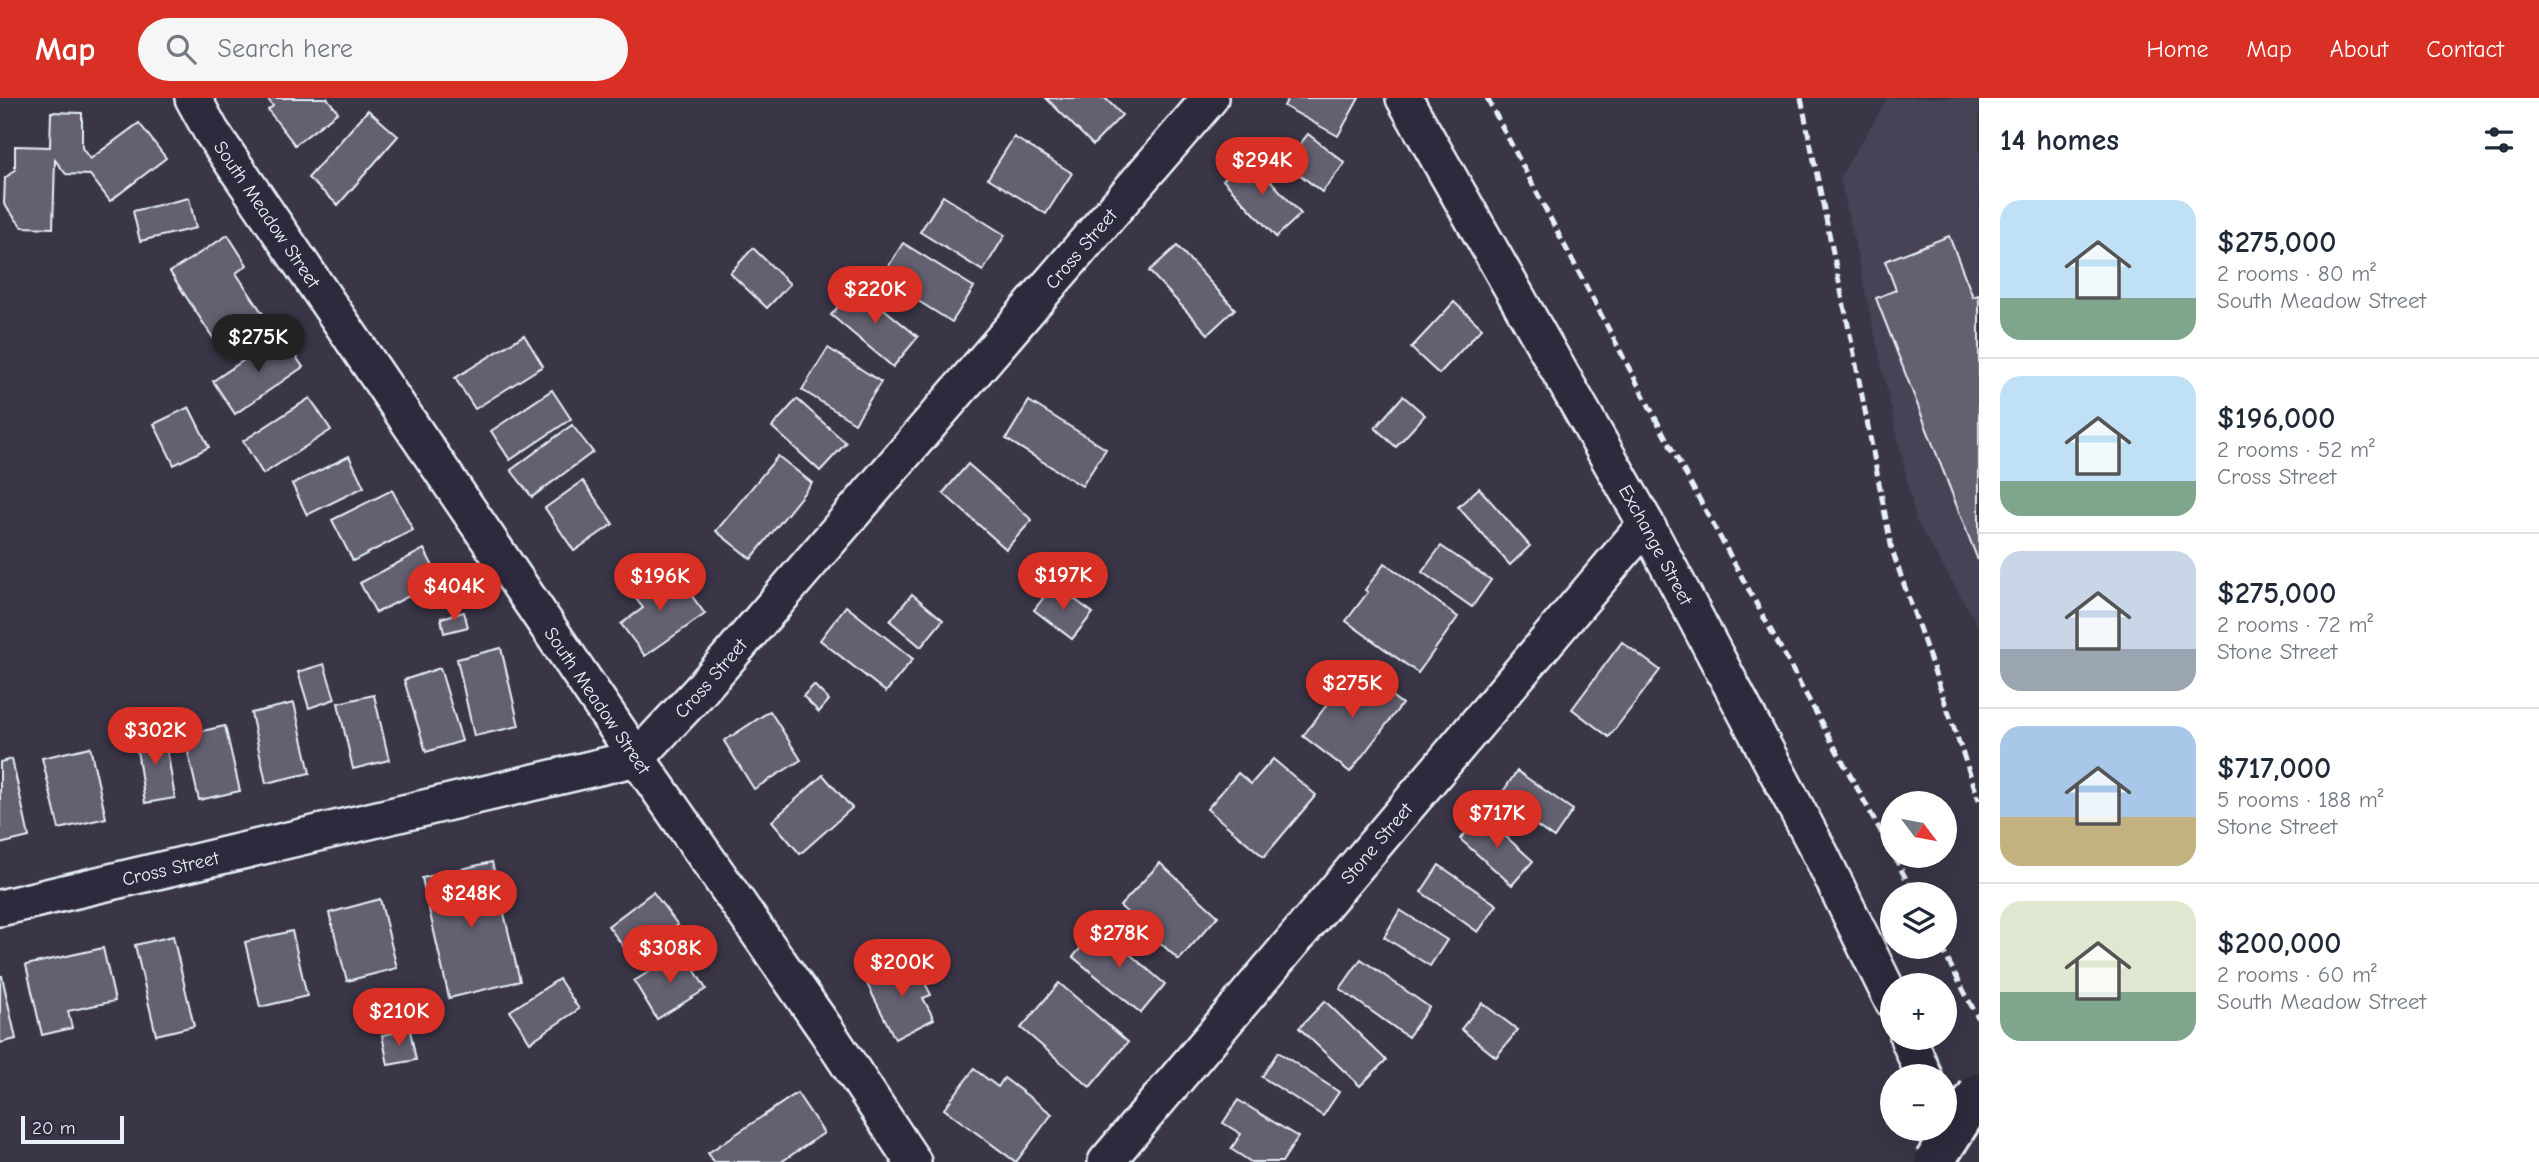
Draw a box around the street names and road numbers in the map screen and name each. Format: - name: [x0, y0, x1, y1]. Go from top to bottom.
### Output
- street label: South Meadow Street: [209, 137, 325, 293]
- street label: Cross Street: [1041, 204, 1122, 294]
- street label: Exchange Street: [1614, 481, 1697, 609]
- street label: South Meadow Street: [539, 623, 655, 779]
- street label: Cross Street: [670, 634, 752, 723]
- street label: Stone Street: [1336, 798, 1418, 889]
- street label: Cross Street: [120, 847, 222, 891]

